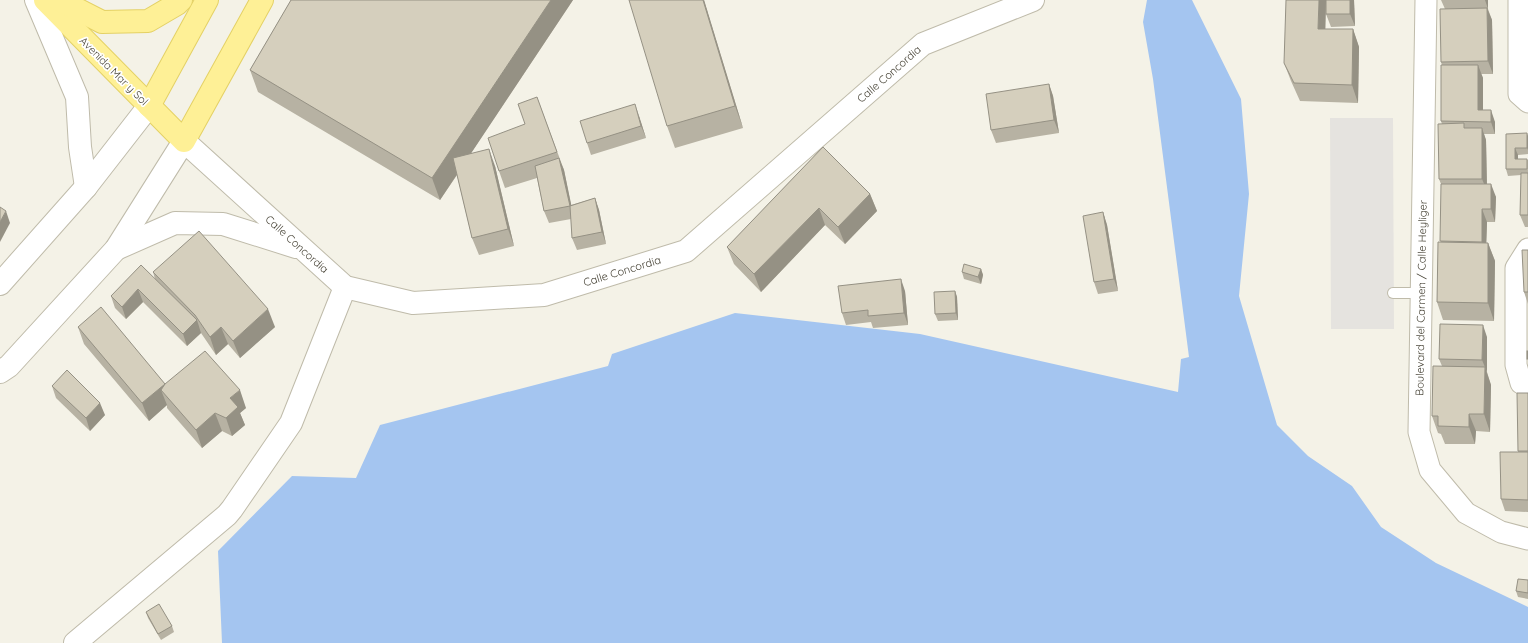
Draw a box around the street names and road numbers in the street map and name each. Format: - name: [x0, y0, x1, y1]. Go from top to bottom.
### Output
- street label: Avenida Mar y Sol: [77, 34, 151, 108]
- street label: Calle Concordia: [854, 42, 924, 106]
- street label: Boulevard del Carmen / Calle Heyliger: [1412, 199, 1430, 396]
- street label: Calle Concordia: [263, 212, 331, 276]
- street label: Calle Concordia: [582, 253, 662, 289]

